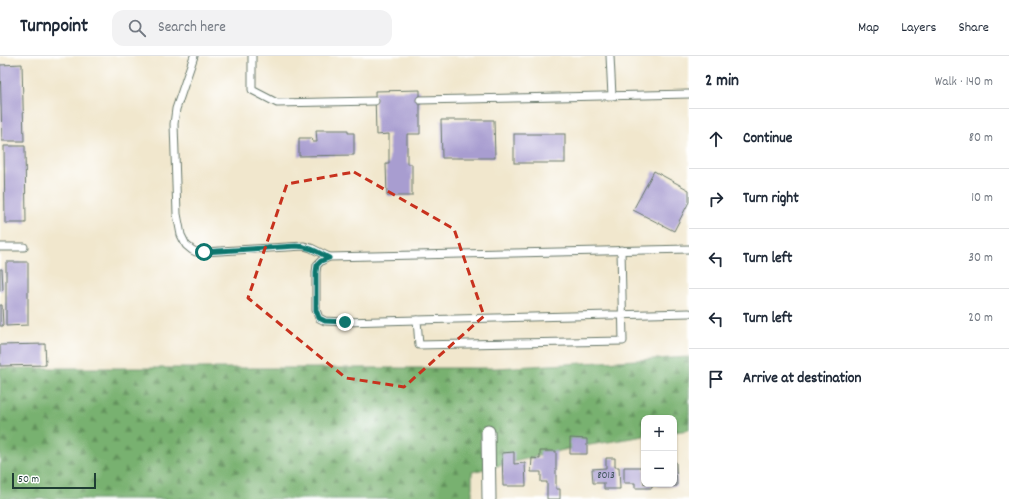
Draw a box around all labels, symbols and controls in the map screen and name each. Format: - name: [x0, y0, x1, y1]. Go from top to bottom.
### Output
- search box: [112, 10, 392, 46]
- text: Turnpoint: [20, 14, 88, 41]
- icon: search: [126, 17, 148, 39]
- text: Search here: [158, 17, 226, 39]
- text: Map: [858, 18, 879, 38]
- text: Layers: [901, 18, 936, 38]
- text: Share: [958, 18, 989, 38]
- text: 2 min: [705, 70, 739, 94]
- text: Walk · 140 m: [935, 73, 993, 92]
- icon: ahead: [705, 128, 727, 150]
- text: Continue: [743, 128, 792, 150]
- text: 80 m: [969, 129, 993, 148]
- icon: right: [705, 188, 727, 210]
- text: Turn right: [743, 188, 799, 210]
- text: 10 m: [971, 189, 993, 208]
- route start: [195, 243, 213, 261]
- icon: left: [705, 248, 727, 270]
- text: Turn left: [743, 248, 792, 270]
- text: 30 m: [968, 249, 993, 268]
- icon: left: [705, 308, 727, 330]
- text: Turn left: [743, 308, 792, 330]
- text: 20 m: [968, 309, 993, 328]
- route end: [336, 313, 354, 331]
- icon: arrive: [705, 368, 727, 390]
- text: Arrive at destination: [743, 368, 861, 390]
- map controls: [641, 415, 677, 487]
- button: +: [641, 415, 677, 451]
- button: −: [641, 451, 677, 487]
- house number: 8013: [597, 468, 615, 484]
- scale bar: [12, 471, 96, 490]
- text: 50 m: [18, 472, 39, 488]

